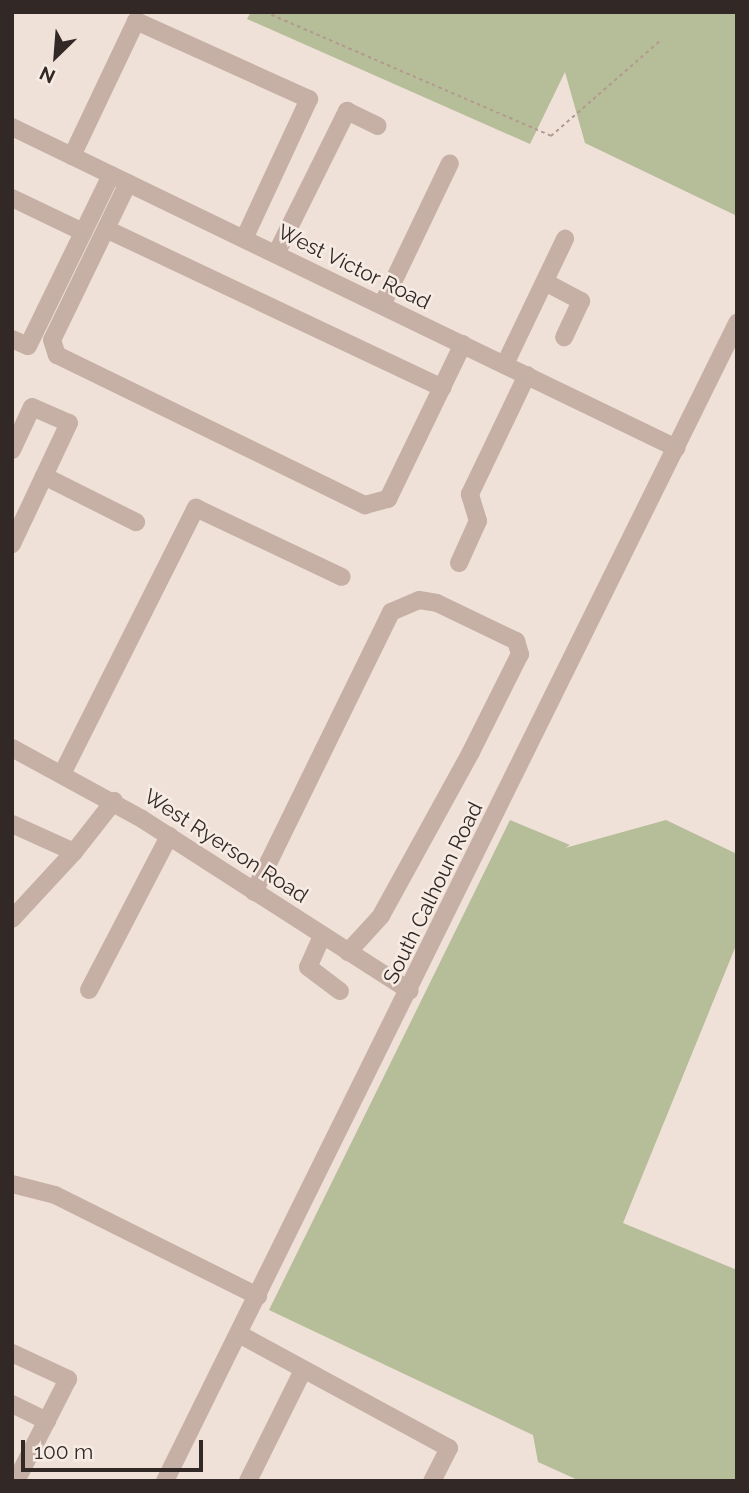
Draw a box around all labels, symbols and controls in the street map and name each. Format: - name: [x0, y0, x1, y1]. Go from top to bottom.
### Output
- north arrow: [21, 21, 91, 91]
- text: N: [36, 62, 58, 88]
- street label: West Victor Road: [273, 219, 435, 315]
- street label: West Ryerson Road: [139, 784, 313, 908]
- street label: South Calhoun Road: [378, 798, 488, 988]
- scale bar: [24, 1426, 206, 1470]
- text: 100 m: [34, 1439, 93, 1464]

